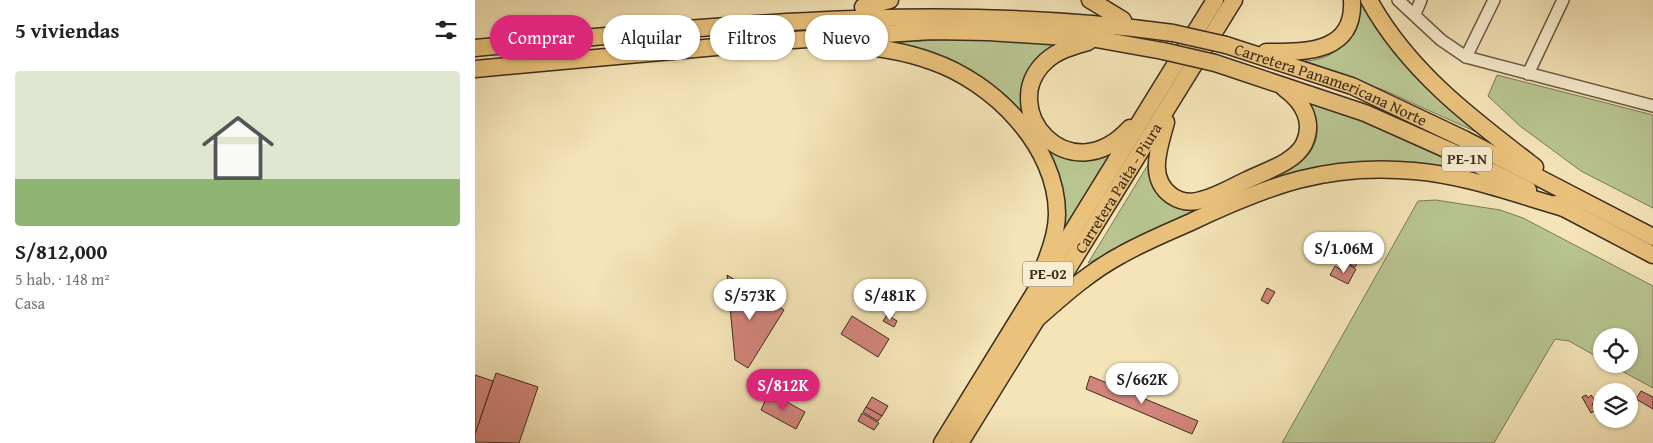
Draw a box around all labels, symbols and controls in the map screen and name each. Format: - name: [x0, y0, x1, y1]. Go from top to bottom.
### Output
- text: 5 viviendas: [15, 15, 120, 46]
- chip: Comprar: [490, 15, 593, 60]
- chip: Alquilar: [603, 15, 700, 60]
- chip: Filtros: [710, 15, 795, 60]
- chip: Nuevo: [805, 15, 888, 60]
- icon: filters: [432, 16, 460, 44]
- street label: Carretera Panamericana Norte: [1231, 37, 1431, 132]
- icon: home: [193, 103, 283, 193]
- street label: Carretera Paita - Piura: [1068, 118, 1168, 258]
- road number: PE-1N: [1442, 146, 1492, 172]
- pin: S/1.06M: [1298, 232, 1390, 274]
- text: S/812,000: [15, 236, 107, 267]
- text: S/1.06M: [1314, 236, 1374, 260]
- road number: PE-02: [1023, 262, 1073, 286]
- text: 5 hab. · 148 m²: [15, 267, 110, 291]
- pin: S/573K: [709, 278, 791, 321]
- pin: S/481K: [849, 278, 931, 321]
- text: S/573K: [724, 283, 776, 307]
- text: S/481K: [864, 283, 916, 307]
- text: Casa: [15, 291, 45, 315]
- map controls: [1593, 328, 1638, 428]
- button: locate: [1593, 328, 1638, 373]
- pin: S/662K: [1101, 362, 1183, 405]
- text: S/662K: [1116, 367, 1168, 391]
- pin: S/812K: [742, 368, 824, 411]
- text: S/812K: [757, 373, 809, 397]
- button: layers: [1593, 383, 1638, 428]

